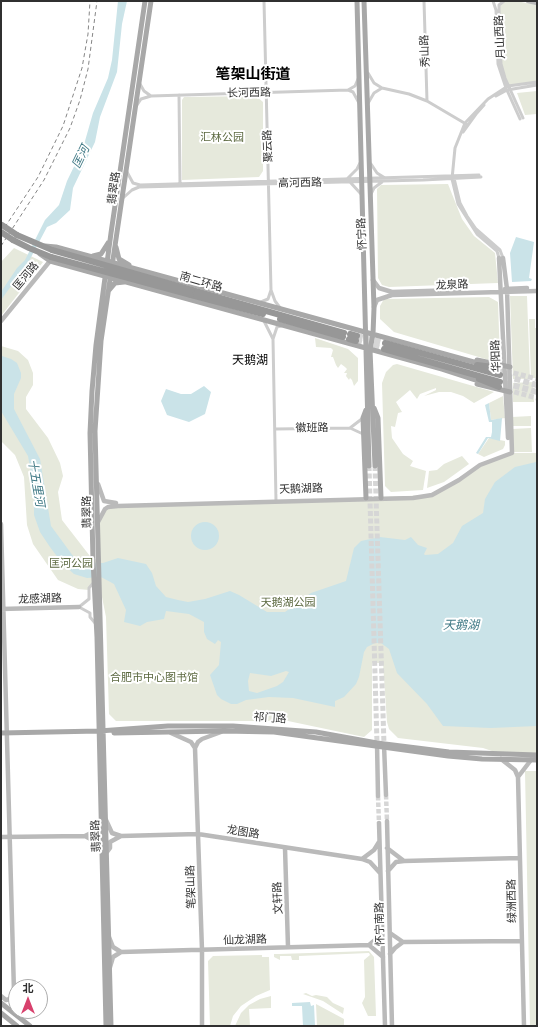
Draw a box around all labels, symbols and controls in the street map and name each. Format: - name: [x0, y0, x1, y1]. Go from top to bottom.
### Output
- street label: 月山西路: [492, 15, 508, 59]
- street label: 秀山路: [418, 34, 432, 68]
- district label: 笔架山街道: [216, 65, 290, 83]
- street label: 长河西路: [227, 86, 271, 100]
- street label: 聚云路: [261, 129, 275, 163]
- park label: 汇林公园: [200, 131, 244, 145]
- water label: 匡河: [69, 143, 93, 171]
- street label: 翡翠路: [105, 171, 123, 205]
- street label: 高河西路: [278, 176, 322, 190]
- street label: 怀宁路: [355, 217, 369, 251]
- street label: 匡河路: [10, 259, 42, 293]
- street label: 南二环路: [178, 270, 224, 294]
- street label: 龙泉路: [435, 278, 469, 292]
- street label: 华阳路: [489, 339, 503, 373]
- district label: 天鹅湖: [232, 353, 268, 367]
- street label: 徽班路: [295, 421, 329, 435]
- water label: 十五里河: [25, 458, 47, 508]
- street label: 天鹅湖路: [279, 482, 323, 496]
- street label: 翡翠路: [80, 495, 94, 529]
- park label: 匡河公园: [49, 557, 93, 571]
- street label: 龙感湖路: [18, 592, 62, 606]
- park label: 天鹅湖公园: [261, 596, 315, 610]
- water label: 天鹅湖: [443, 618, 479, 632]
- park label: 合肥市中心图书馆: [110, 671, 198, 685]
- street label: 祁门路: [253, 710, 287, 726]
- street label: 翡翠路: [89, 819, 103, 853]
- street label: 龙图路: [226, 823, 260, 841]
- street label: 笔架山路: [184, 865, 198, 909]
- street label: 绿洲西路: [505, 879, 519, 923]
- street label: 文轩路: [271, 881, 285, 915]
- street label: 怀宁南路: [373, 902, 387, 946]
- street label: 仙龙湖路: [223, 933, 267, 947]
- north arrow: [8, 979, 48, 1019]
- text: 北: [23, 981, 34, 995]

